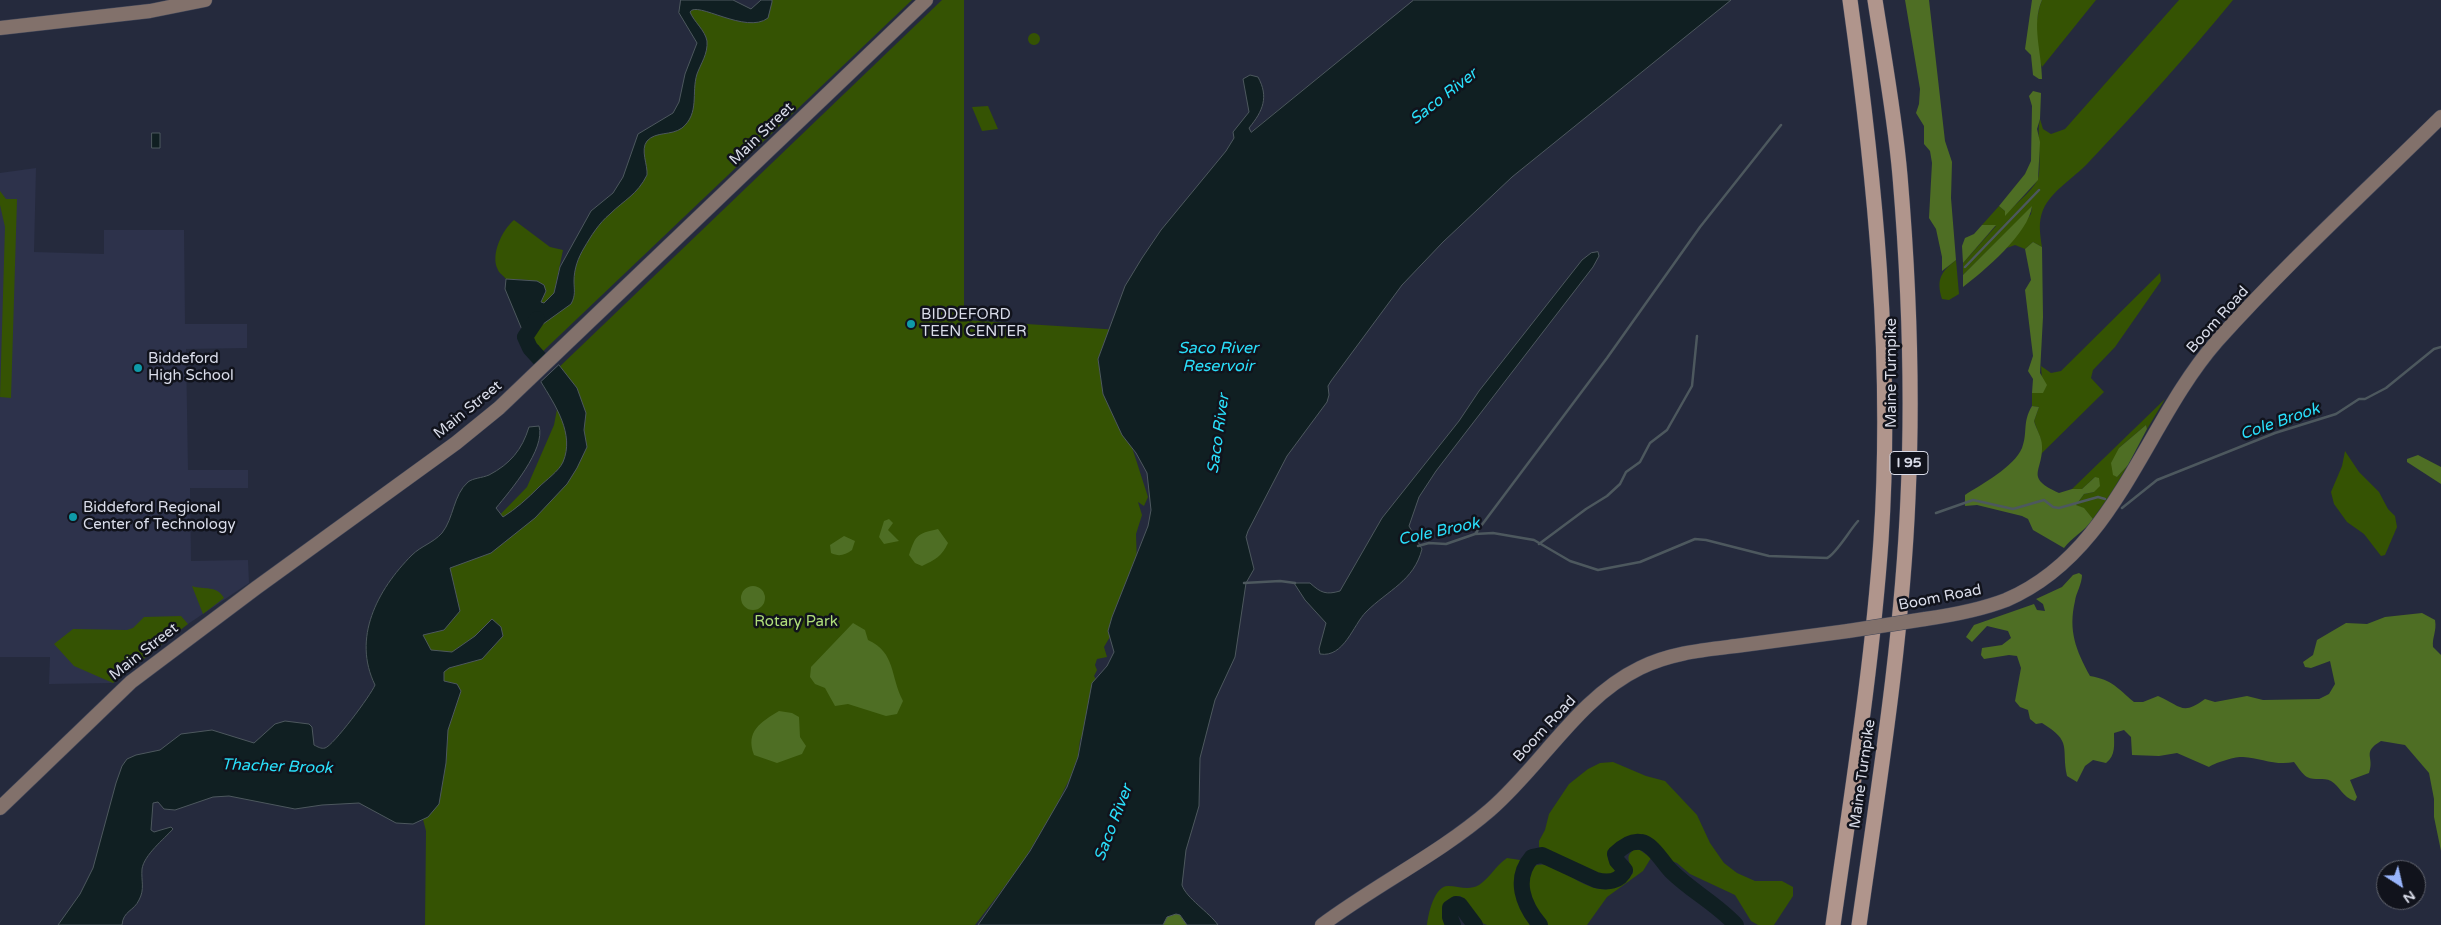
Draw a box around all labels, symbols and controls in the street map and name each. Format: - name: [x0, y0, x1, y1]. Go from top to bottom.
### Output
- water label: Saco River: [1407, 65, 1481, 129]
- street label: Main Street: [726, 99, 798, 169]
- street label: Boom Road: [2183, 283, 2253, 357]
- place label: BIDDEFORD TEEN CENTER: [921, 306, 1027, 341]
- marker: BIDDEFORD TEEN CENTER: [905, 318, 917, 330]
- street label: Maine Turnpike: [1883, 318, 1901, 428]
- water label: Saco River Reservoir: [1178, 339, 1258, 377]
- place label: Biddeford High School: [148, 350, 234, 385]
- marker: Biddeford High School: [132, 362, 144, 374]
- street label: Main Street: [430, 377, 506, 443]
- water label: Saco River: [1204, 393, 1234, 475]
- water label: Cole Brook: [2238, 399, 2322, 445]
- road number: I 95: [1890, 452, 1928, 474]
- place label: Biddeford Regional Center of Technology: [83, 499, 235, 534]
- marker: Biddeford Regional Center of Technology: [67, 511, 79, 523]
- water label: Cole Brook: [1396, 514, 1482, 550]
- street label: Boom Road: [1897, 581, 1983, 615]
- park label: Rotary Park: [754, 613, 838, 631]
- street label: Main Street: [106, 619, 182, 685]
- street label: Boom Road: [1510, 692, 1580, 766]
- street label: Maine Turnpike: [1846, 718, 1880, 830]
- water label: Thacher Brook: [221, 755, 333, 779]
- water label: Saco River: [1091, 782, 1137, 864]
- north arrow: [2376, 860, 2426, 910]
- text: N: [2400, 887, 2419, 907]

